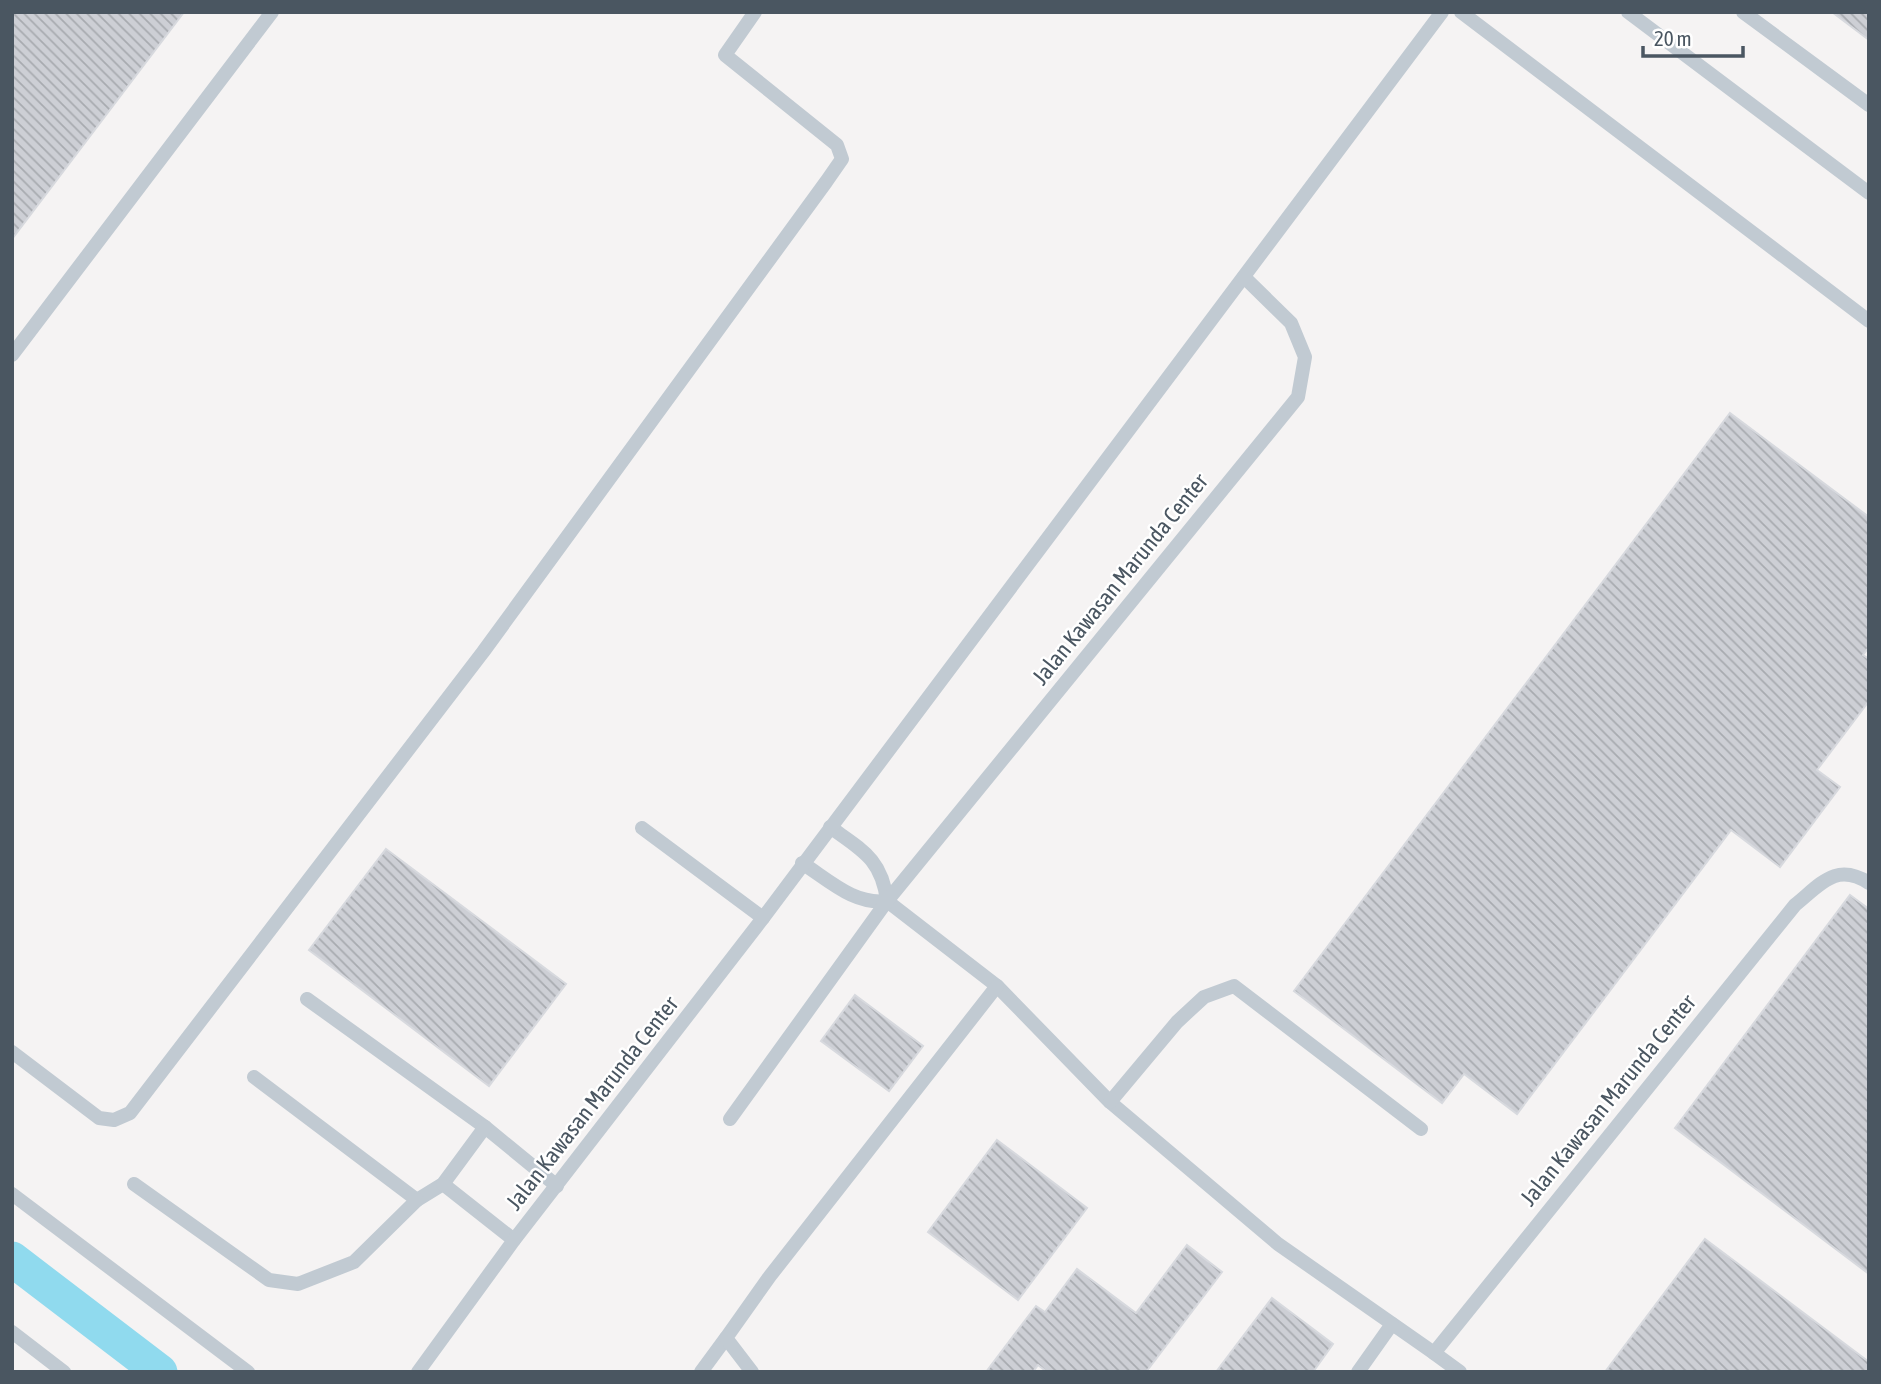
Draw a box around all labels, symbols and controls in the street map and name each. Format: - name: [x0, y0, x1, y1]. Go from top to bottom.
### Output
- scale bar: [1643, 14, 1743, 58]
- text: 20 m: [1654, 26, 1692, 50]
- street label: Jalan Kawasan Marunda Center: [1027, 468, 1214, 690]
- street label: Jalan Kawasan Marunda Center: [1515, 989, 1702, 1211]
- street label: Jalan Kawasan Marunda Center: [501, 990, 684, 1215]

